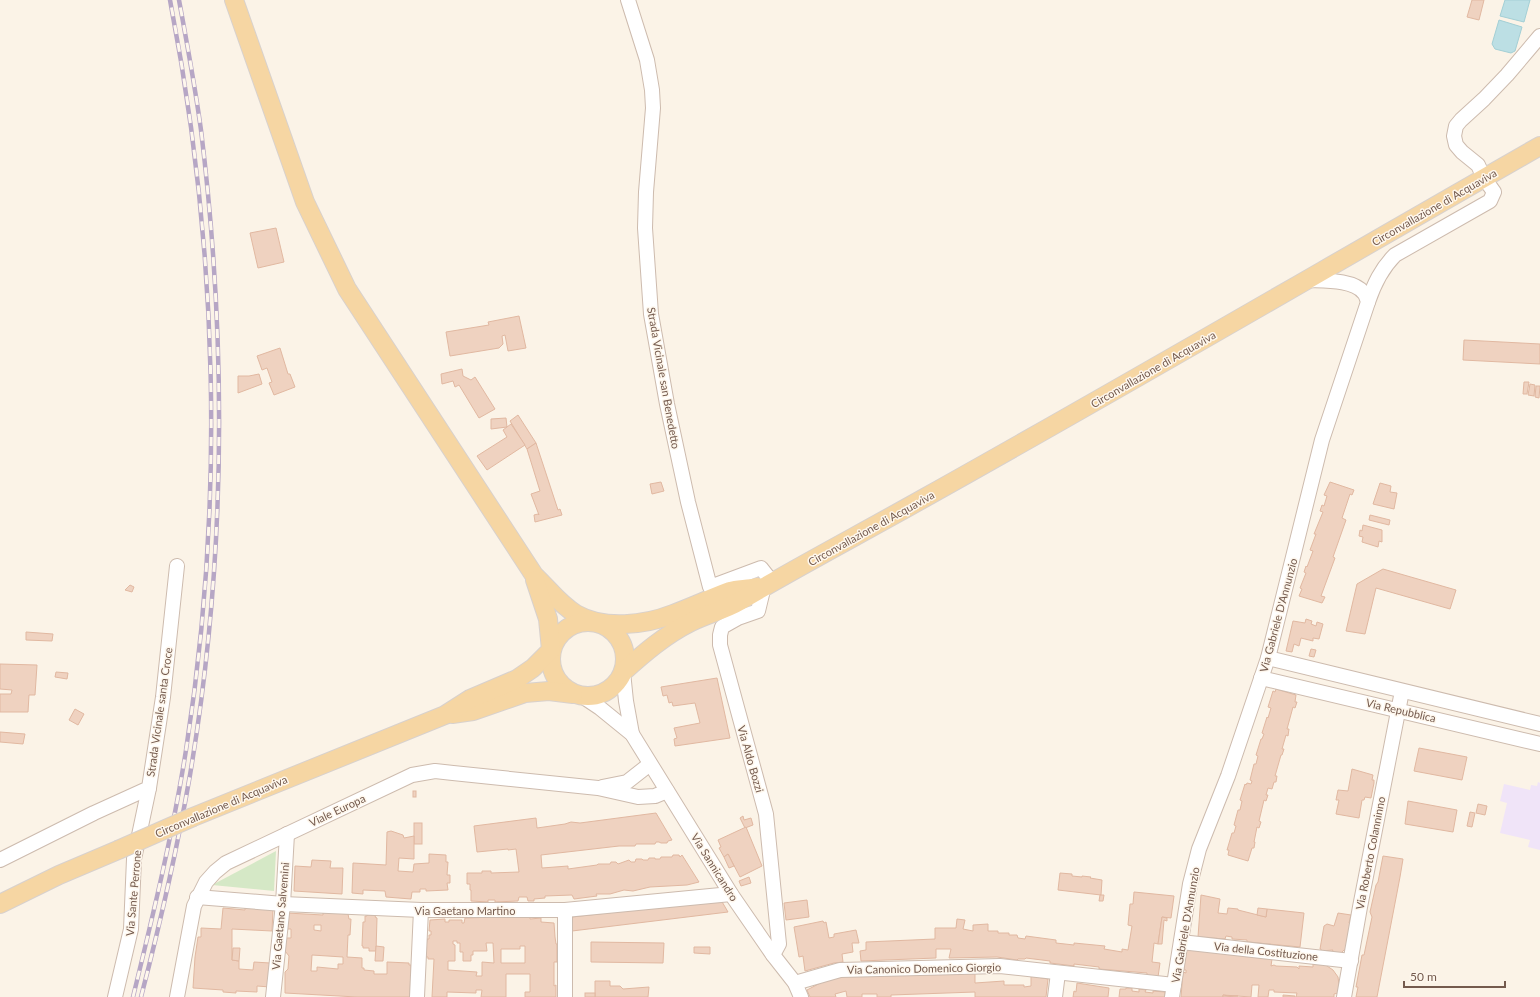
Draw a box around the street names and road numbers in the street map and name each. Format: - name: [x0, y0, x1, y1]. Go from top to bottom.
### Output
- street label: Circonvallazione di Acquaviva: [1369, 166, 1499, 248]
- street label: Strada Vicinale san Benedetto: [645, 306, 683, 450]
- street label: Circonvallazione di Acquaviva: [1088, 328, 1218, 410]
- street label: Circonvallazione di Acquaviva: [806, 488, 936, 568]
- street label: Via Gabriele D'Annunzio: [1257, 557, 1299, 673]
- street label: Strada Vicinale santa Croce: [143, 646, 175, 778]
- street label: Via Repubblica: [1365, 696, 1437, 724]
- street label: Via Aldo Bozzi: [735, 724, 767, 794]
- street label: Circonvallazione di Acquaviva: [153, 772, 289, 840]
- street label: Viale Europa: [307, 791, 367, 829]
- street label: Via Roberto Colanninno: [1353, 795, 1387, 911]
- street label: Via Sannicandro: [689, 831, 741, 903]
- street label: Via Sante Perrone: [123, 849, 143, 937]
- street label: Via Gaetano Salvemini: [269, 861, 291, 970]
- street label: Via Gabriele D'Annunzio: [1168, 866, 1202, 984]
- street label: Via Gaetano Martino: [415, 904, 515, 917]
- street label: Via della Costituzione: [1213, 939, 1319, 963]
- street label: Via Canonico Domenico Giorgio: [847, 960, 1001, 976]

